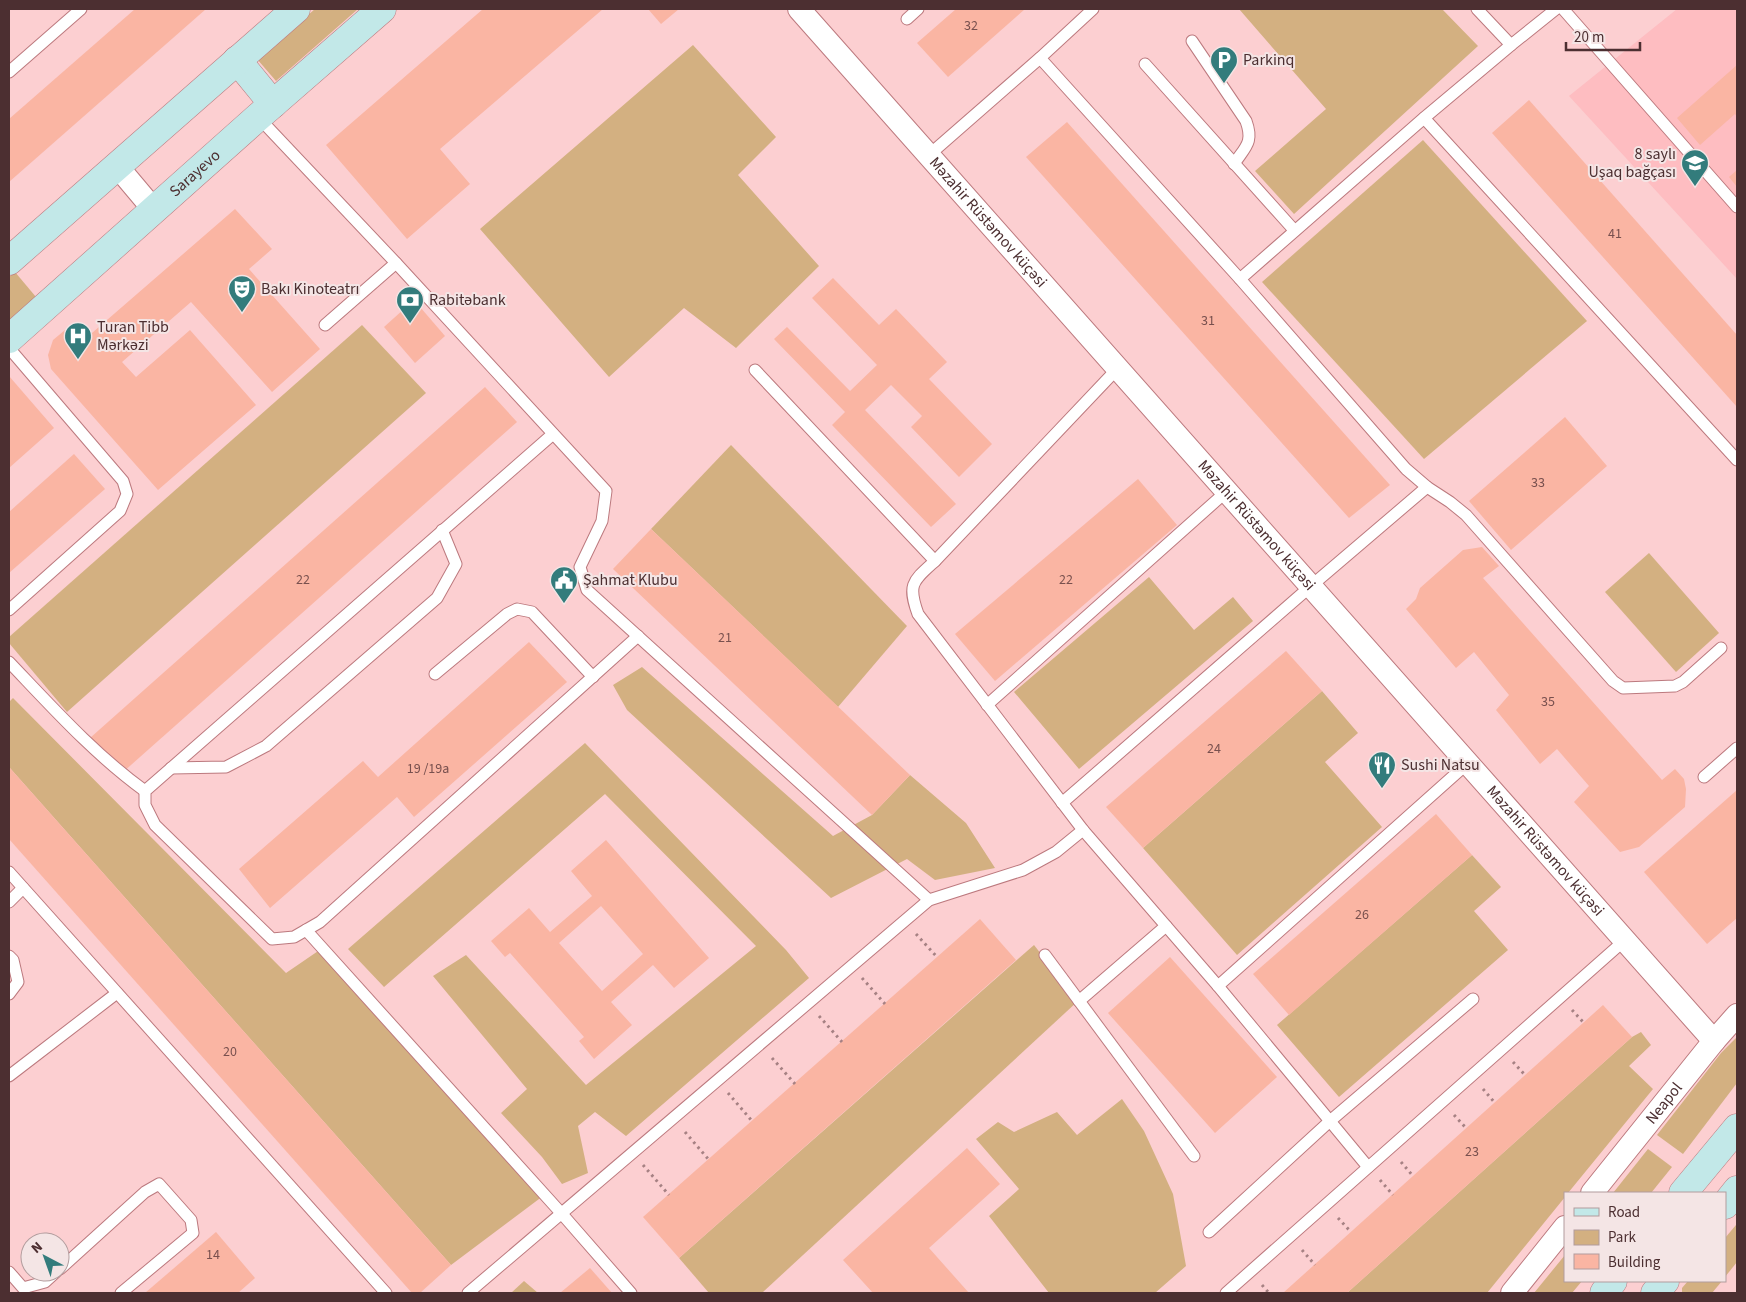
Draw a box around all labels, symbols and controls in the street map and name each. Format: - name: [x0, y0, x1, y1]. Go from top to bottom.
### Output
- house number: 32: [964, 16, 978, 36]
- scale bar: [1566, 20, 1640, 52]
- text: 20 m: [1574, 27, 1604, 48]
- parking icon: Parkinq: [1209, 45, 1239, 84]
- place label: Parkinq: [1243, 49, 1294, 71]
- place label: 8 saylı Uşaq bağçası: [1588, 143, 1676, 183]
- street label: Sarayevo: [165, 145, 225, 202]
- school or university icon: 8 saylı Uşaq bağçası: [1680, 148, 1710, 187]
- street label: Məzahir Rüstəmov küçəsi: [924, 152, 1052, 292]
- house number: 41: [1608, 224, 1622, 244]
- theatre icon: Bakı Kinoteatrı: [227, 274, 257, 313]
- place label: Bakı Kinoteatrı: [261, 278, 360, 300]
- bank icon: Rabitəbank: [395, 285, 425, 324]
- place label: Rabitəbank: [429, 289, 506, 311]
- house number: 31: [1201, 311, 1215, 331]
- place label: Turan Tibb Mərkəzi: [97, 316, 169, 356]
- hospital icon: Turan Tibb Mərkəzi: [63, 321, 93, 360]
- street label: Məzahir Rüstəmov küçəsi: [1193, 455, 1321, 595]
- house number: 33: [1531, 473, 1545, 493]
- public building icon: Şahmat Klubu: [549, 565, 579, 604]
- place label: Şahmat Klubu: [583, 569, 678, 591]
- house number: 22: [296, 570, 310, 590]
- house number: 22: [1059, 570, 1073, 590]
- house number: 21: [718, 628, 732, 648]
- house number: 35: [1541, 692, 1555, 712]
- house number: 24: [1207, 739, 1221, 759]
- restaurant icon: Sushi Natsu: [1367, 750, 1397, 789]
- place label: Sushi Natsu: [1401, 754, 1480, 776]
- house number: 19 /19a: [407, 759, 449, 779]
- street label: Məzahir Rüstəmov küçəsi: [1481, 781, 1609, 921]
- house number: 26: [1355, 905, 1369, 925]
- house number: 20: [223, 1042, 237, 1062]
- street label: Neapol: [1640, 1078, 1688, 1129]
- house number: 23: [1465, 1142, 1479, 1162]
- legend: [1564, 1192, 1726, 1282]
- text: Road: [1608, 1202, 1640, 1223]
- text: Park: [1608, 1227, 1637, 1248]
- north arrow: [20, 1232, 70, 1282]
- text: N: [27, 1237, 47, 1259]
- house number: 14: [206, 1245, 220, 1265]
- text: Building: [1608, 1252, 1661, 1273]

